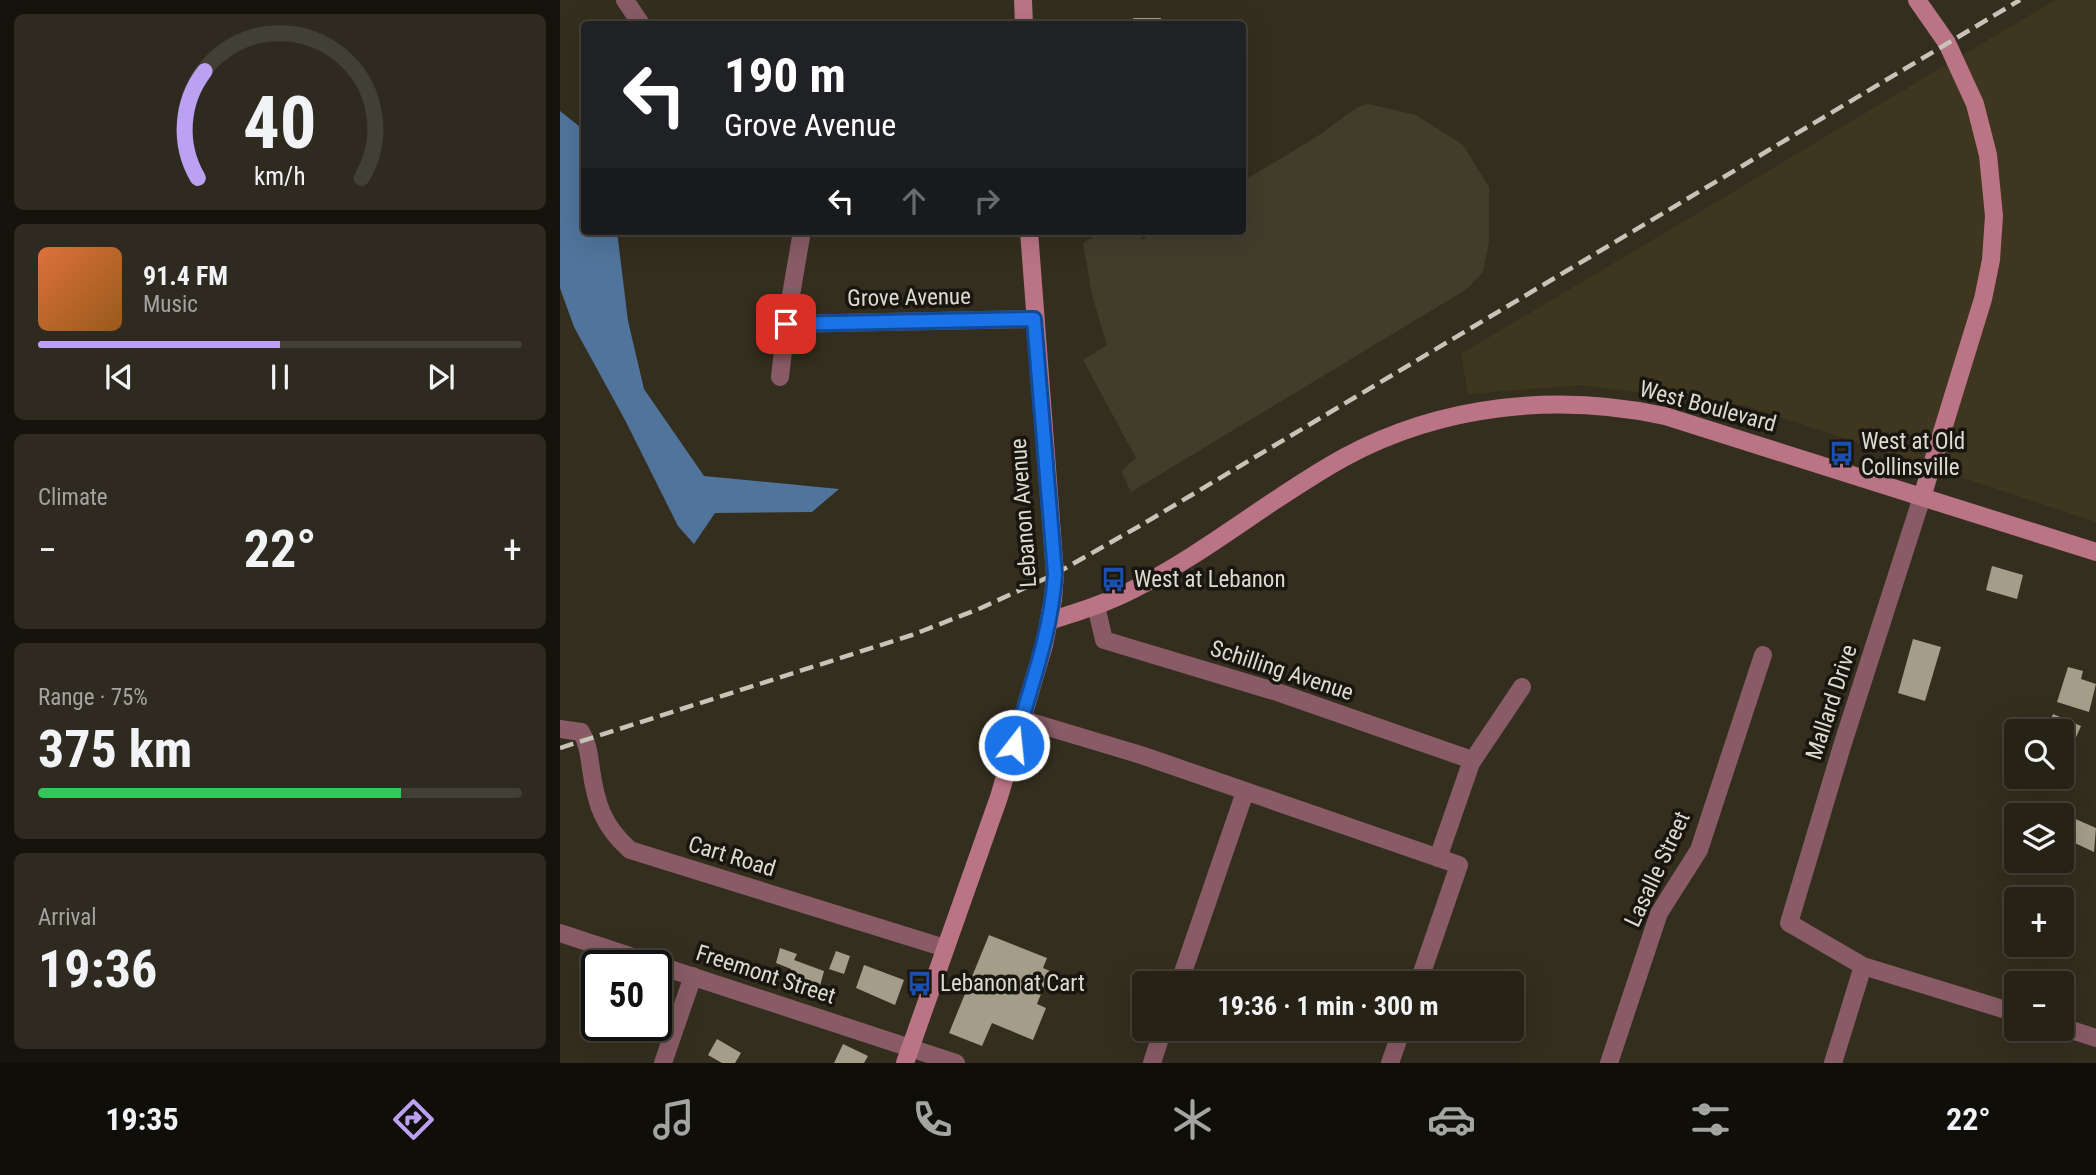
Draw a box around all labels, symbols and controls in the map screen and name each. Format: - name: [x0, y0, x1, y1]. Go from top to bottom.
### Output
- text: 190 m: [724, 47, 846, 104]
- icon: left: [609, 49, 700, 140]
- text: 40: [243, 80, 317, 166]
- text: Grove Avenue: [724, 106, 896, 144]
- text: km/h: [254, 162, 306, 191]
- icon: left: [822, 182, 860, 220]
- icon: ahead: [895, 182, 933, 220]
- icon: right: [968, 182, 1006, 220]
- text: 91.4 FM: [143, 261, 228, 291]
- street label: Grove Avenue: [847, 283, 971, 312]
- text: Music: [143, 291, 198, 318]
- pin: [756, 294, 816, 354]
- icon: arrive: [767, 305, 805, 343]
- icon: previous: [100, 358, 138, 396]
- icon: pause: [261, 358, 299, 396]
- icon: next: [422, 358, 460, 396]
- street label: West Boulevard: [1636, 375, 1779, 438]
- place label: West at Old Collinsville: [1861, 428, 1965, 481]
- street label: Lebanon Avenue: [1005, 438, 1042, 588]
- bus stop icon: West at Old Collinsville: [1827, 440, 1855, 468]
- text: Climate: [38, 484, 108, 511]
- text: 22°: [244, 519, 316, 580]
- text: −: [38, 528, 57, 572]
- text: +: [503, 528, 522, 572]
- bus stop icon: West at Lebanon: [1100, 565, 1128, 593]
- place label: West at Lebanon: [1134, 566, 1286, 593]
- street label: Schilling Avenue: [1207, 635, 1357, 706]
- street label: Mallard Drive: [1800, 641, 1863, 763]
- text: Range · 75%: [38, 684, 148, 711]
- position arrow: [977, 708, 1051, 782]
- text: 375 km: [38, 719, 192, 780]
- map controls: [2004, 719, 2074, 1041]
- button: search: [2004, 719, 2074, 789]
- button: layers: [2004, 803, 2074, 873]
- street label: Lasalle Street: [1619, 807, 1696, 931]
- street label: Cart Road: [685, 830, 779, 883]
- button: +: [2004, 887, 2074, 957]
- text: Arrival: [38, 904, 97, 931]
- text: 19:36: [38, 939, 157, 1000]
- street label: Freemont Street: [693, 939, 839, 1010]
- speed limit sign: 50: [581, 950, 672, 1041]
- bus stop icon: Lebanon at Cart: [906, 969, 934, 997]
- place label: Lebanon at Cart: [940, 970, 1085, 997]
- button: −: [2004, 971, 2074, 1041]
- text: 19:36 · 1 min · 300 m: [1218, 991, 1438, 1021]
- icon: directions: [389, 1095, 438, 1144]
- icon: music: [649, 1095, 698, 1144]
- icon: phone: [908, 1095, 957, 1144]
- icon: climate: [1168, 1095, 1217, 1144]
- icon: car: [1427, 1095, 1476, 1144]
- icon: filters: [1686, 1095, 1735, 1144]
- text: 19:35: [105, 1100, 179, 1138]
- text: 22°: [1946, 1100, 1991, 1138]

